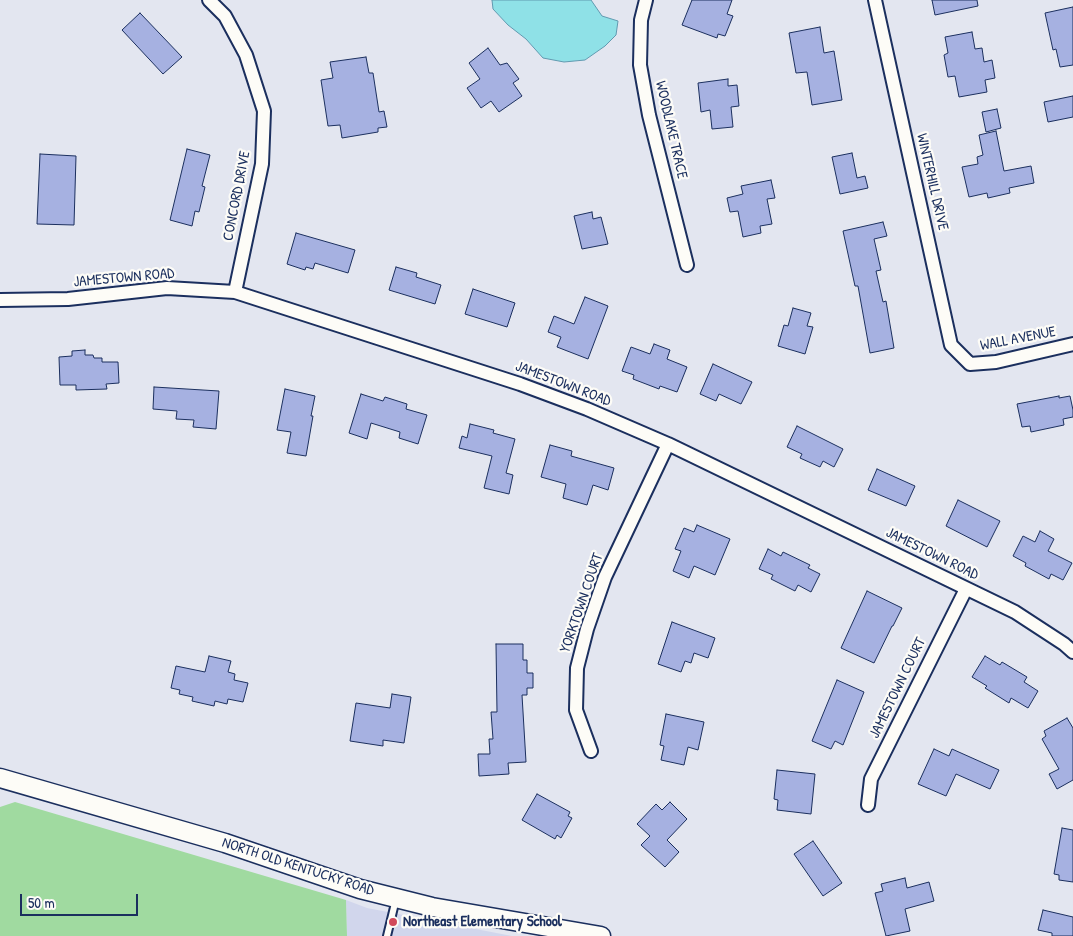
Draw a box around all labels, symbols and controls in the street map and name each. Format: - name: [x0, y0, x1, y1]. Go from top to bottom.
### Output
- street label: WOODLAKE TRACE: [651, 79, 691, 181]
- street label: WINTERHILL DRIVE: [912, 132, 952, 232]
- street label: CONCORD DRIVE: [219, 150, 255, 242]
- street label: JAMESTOWN ROAD: [73, 265, 175, 291]
- street label: WALL AVENUE: [979, 323, 1057, 355]
- street label: JAMESTOWN ROAD: [513, 358, 613, 410]
- street label: JAMESTOWN ROAD: [883, 524, 981, 584]
- street label: YORKTOWN COURT: [557, 551, 607, 655]
- street label: JAMESTOWN COURT: [866, 635, 930, 741]
- street label: NORTH OLD KENTUCKY ROAD: [220, 834, 376, 900]
- scale bar: [22, 884, 140, 916]
- text: 50 m: [28, 892, 55, 913]
- place label: Northeast Elementary School: [403, 913, 562, 931]
- marker: Northeast Elementary School: [387, 916, 399, 928]

